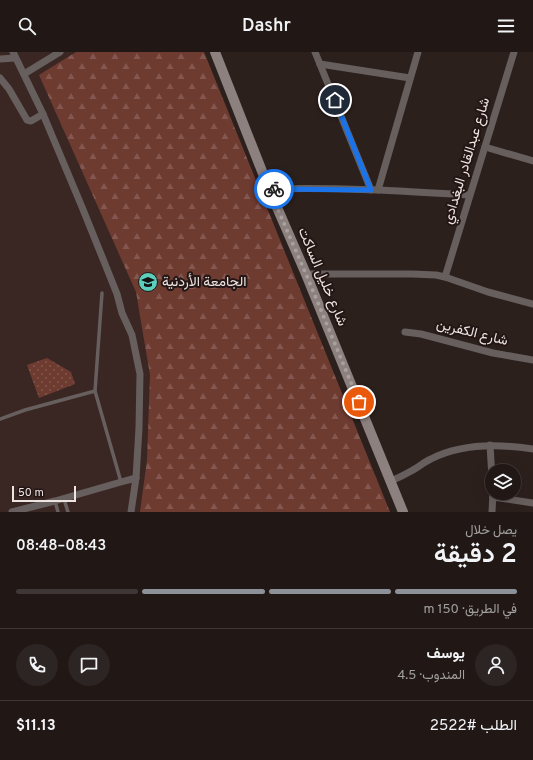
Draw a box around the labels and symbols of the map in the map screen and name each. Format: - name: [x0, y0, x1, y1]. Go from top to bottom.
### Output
- pin: [318, 83, 352, 117]
- street label: شارع عبدالقادر البغدادي: [440, 96, 496, 227]
- courier: [254, 169, 294, 209]
- street label: شارع خليل الساكت: [293, 225, 350, 329]
- school or university icon: الجامعة الأردنية: [137, 271, 159, 293]
- place label: الجامعة الأردنية: [162, 273, 246, 291]
- street label: شارع الكفرين: [434, 316, 510, 351]
- pin: [342, 385, 376, 419]
- scale bar: [12, 484, 76, 503]

